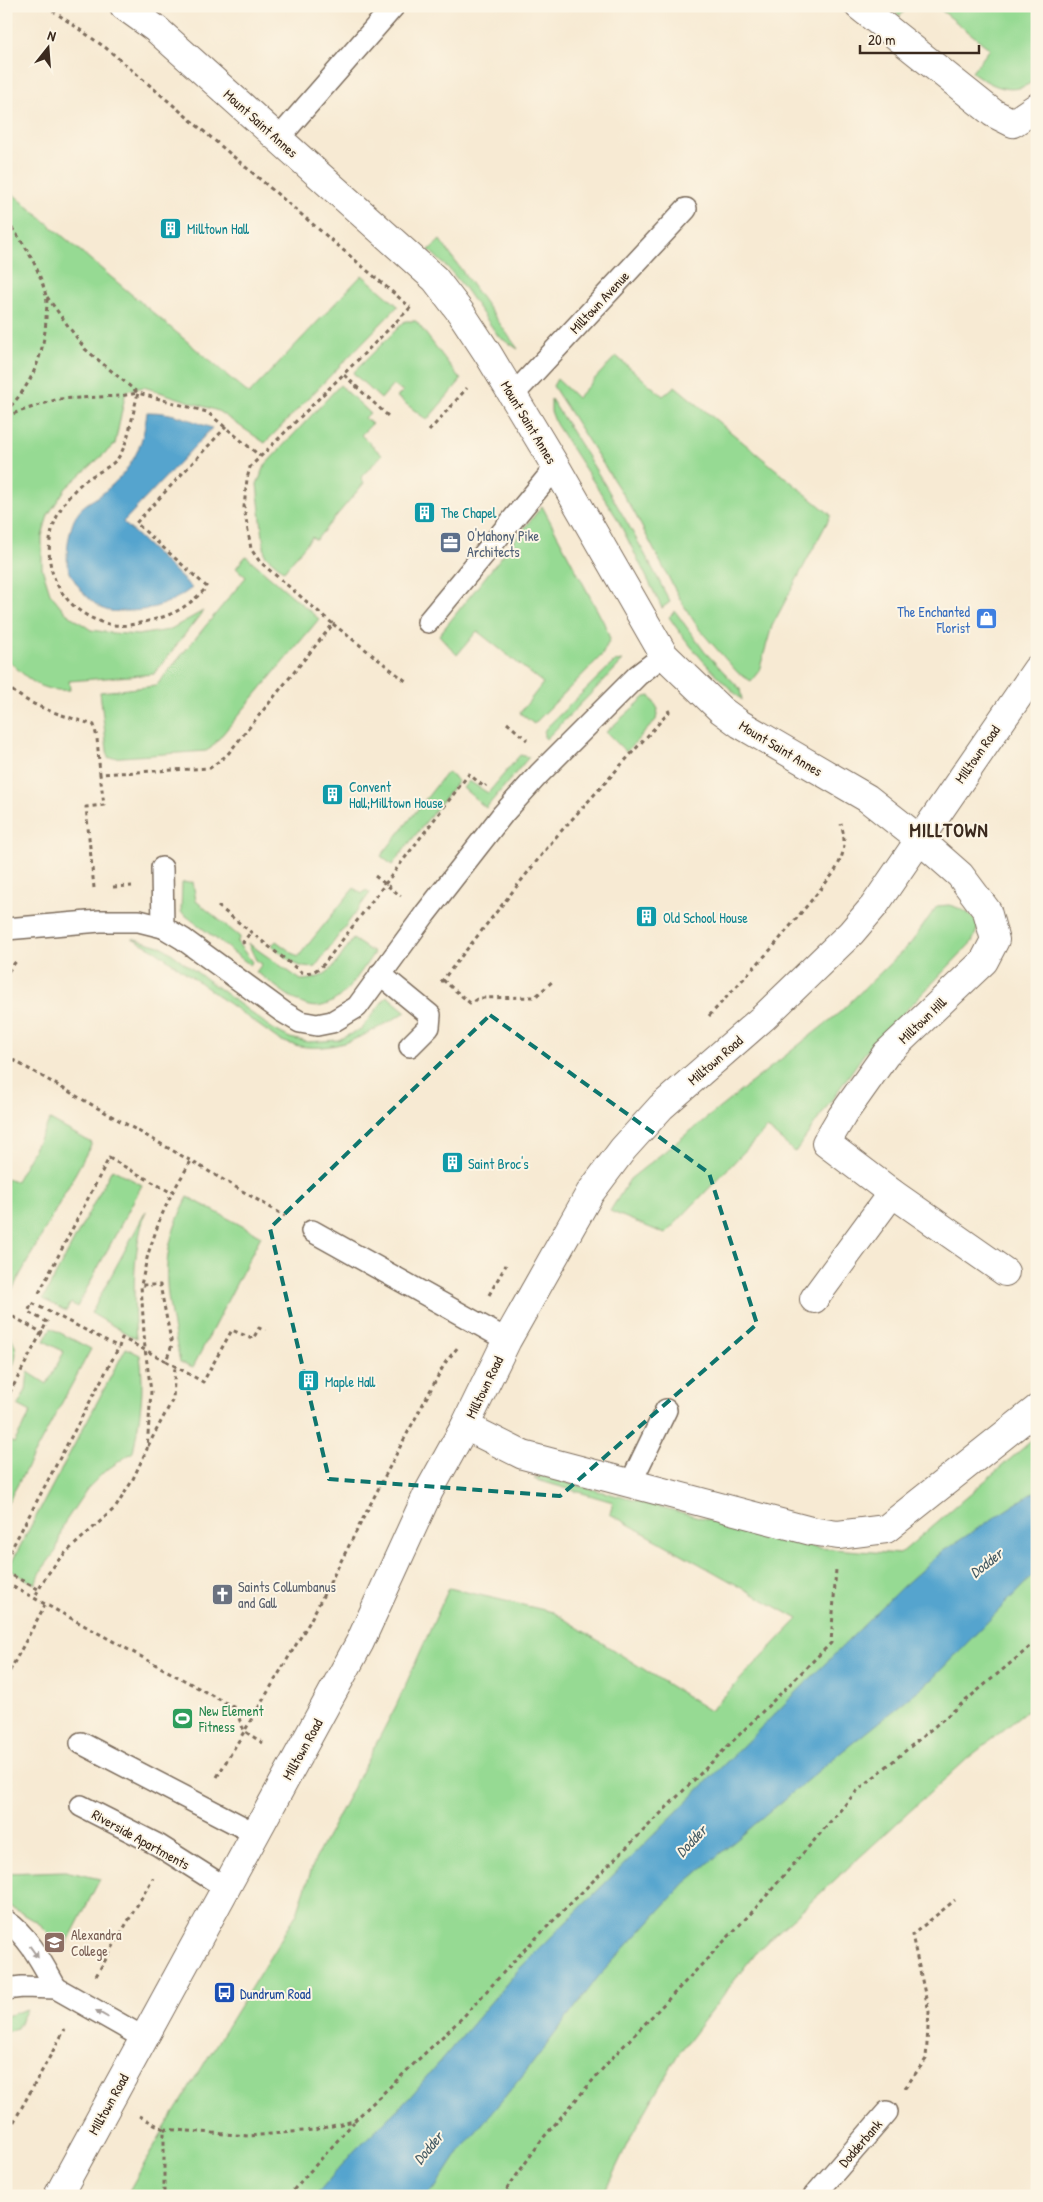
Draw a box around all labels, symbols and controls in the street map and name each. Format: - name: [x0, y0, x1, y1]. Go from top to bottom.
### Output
- north arrow: [22, 22, 72, 72]
- scale bar: [860, 22, 979, 54]
- text: N: [46, 25, 59, 45]
- text: 20 m: [868, 29, 895, 50]
- street label: Mount Saint Annes: [220, 85, 302, 161]
- building icon: Milltown Hall: [159, 216, 183, 240]
- place label: Milltown Hall: [187, 219, 250, 238]
- street label: Milltown Avenue: [565, 266, 633, 338]
- street label: Mount Saint Annes: [497, 377, 561, 467]
- building icon: The Chapel: [413, 500, 437, 524]
- place label: The Chapel: [441, 503, 497, 523]
- place label: O'Mahony Pike Architects: [467, 526, 540, 561]
- office icon: O'Mahony Pike Architects: [439, 531, 463, 555]
- place label: The Enchanted Florist: [897, 602, 971, 637]
- shop icon: The Enchanted Florist: [974, 607, 998, 631]
- street label: Mount Saint Annes: [736, 716, 826, 780]
- street label: Milltown Road: [950, 721, 1004, 787]
- place label: Convent Hall;Milltown House: [349, 777, 443, 812]
- building icon: Convent Hall;Milltown House: [321, 782, 345, 806]
- district label: MILLTOWN: [909, 817, 989, 843]
- building icon: Old School House: [635, 905, 659, 929]
- place label: Old School House: [663, 908, 748, 927]
- street label: Milltown Hill: [894, 992, 951, 1048]
- street label: Milltown Road: [684, 1031, 747, 1089]
- building icon: Saint Broc's: [440, 1151, 464, 1175]
- place label: Saint Broc's: [468, 1154, 529, 1173]
- street label: Milltown Road: [461, 1352, 507, 1421]
- building icon: Maple Hall: [297, 1369, 321, 1393]
- place label: Maple Hall: [325, 1372, 376, 1392]
- water label: Dodder: [965, 1542, 1009, 1583]
- place label: Saints Collumbanus and Gall: [238, 1577, 336, 1612]
- church icon: Saints Collumbanus and Gall: [210, 1582, 234, 1606]
- place label: New Element Fitness: [198, 1701, 264, 1736]
- sports icon: New Element Fitness: [171, 1706, 195, 1730]
- street label: Milltown Road: [277, 1715, 327, 1783]
- street label: Riverside Apartments: [88, 1804, 193, 1875]
- water label: Dodder: [671, 1819, 713, 1861]
- place label: Alexandra College: [71, 1925, 122, 1961]
- school or university icon: Alexandra College: [43, 1930, 67, 1954]
- one-way arrow: [29, 1945, 40, 1958]
- bus stop icon: Dundrum Road: [212, 1981, 236, 2005]
- place label: Dundrum Road: [240, 1984, 311, 2003]
- one-way arrow: [95, 2009, 108, 2018]
- street label: Milltown Road: [83, 2070, 133, 2138]
- street label: Dodderbank: [834, 2115, 886, 2171]
- water label: Dodder: [408, 2126, 449, 2169]

